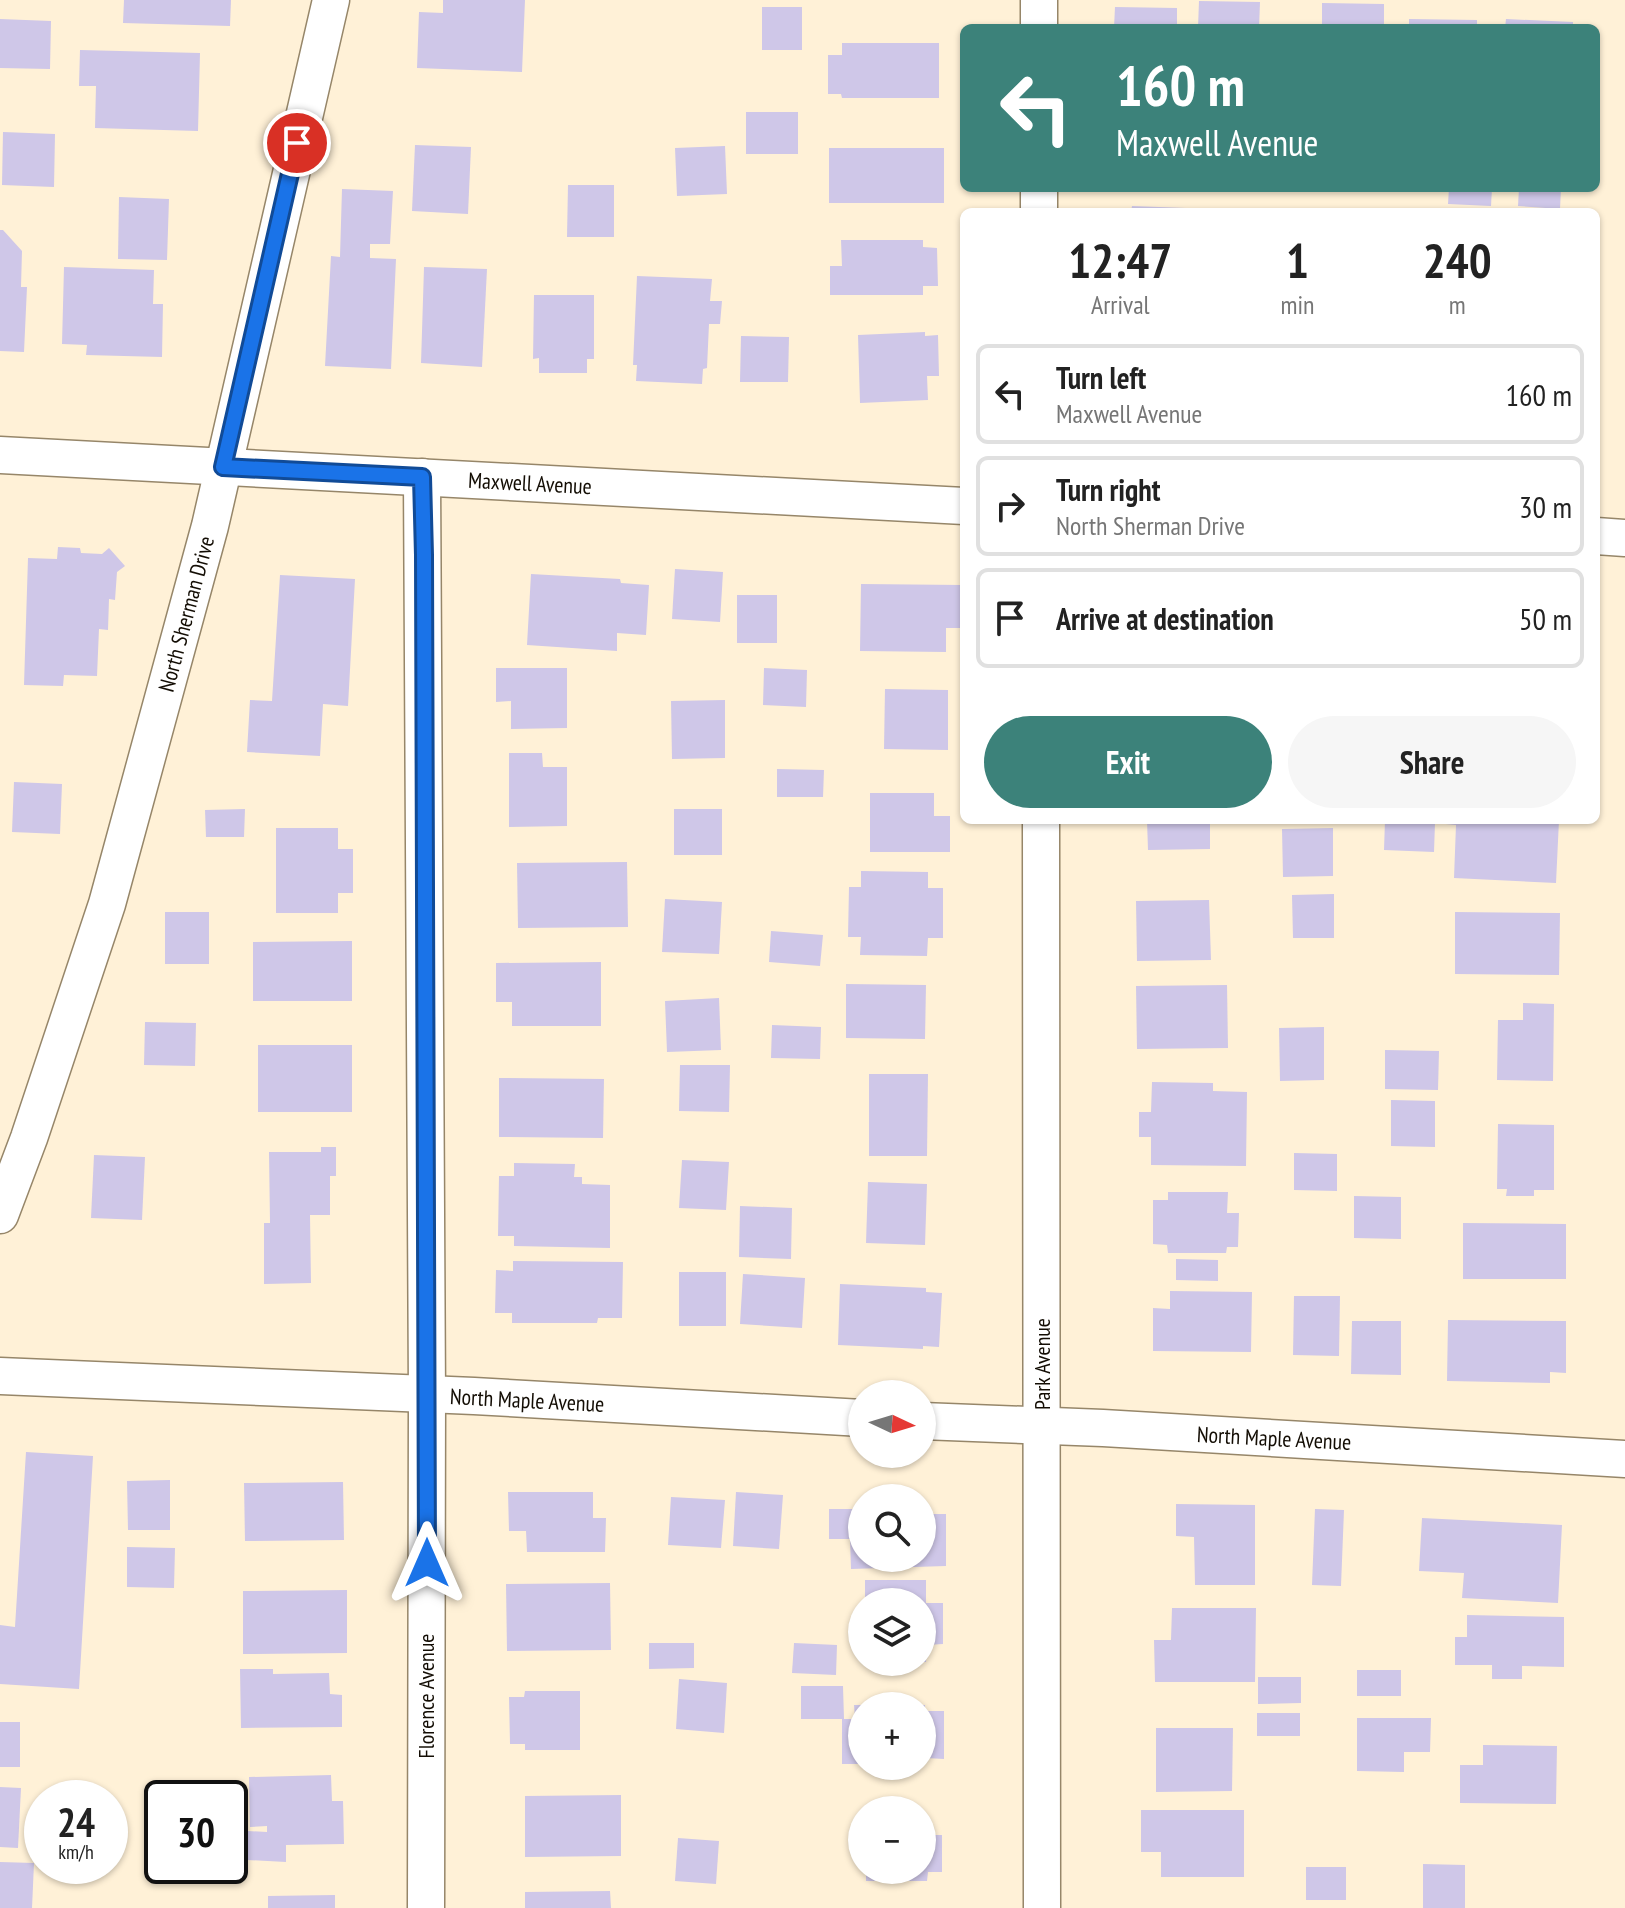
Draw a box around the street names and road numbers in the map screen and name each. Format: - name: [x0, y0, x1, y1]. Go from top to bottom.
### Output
- street label: Maxwell Avenue: [467, 466, 593, 500]
- street label: North Sherman Drive: [152, 533, 220, 695]
- street label: Park Avenue: [1028, 1318, 1056, 1410]
- street label: North Maple Avenue: [449, 1382, 605, 1418]
- street label: North Maple Avenue: [1196, 1420, 1352, 1456]
- street label: Florence Avenue: [412, 1634, 440, 1758]

